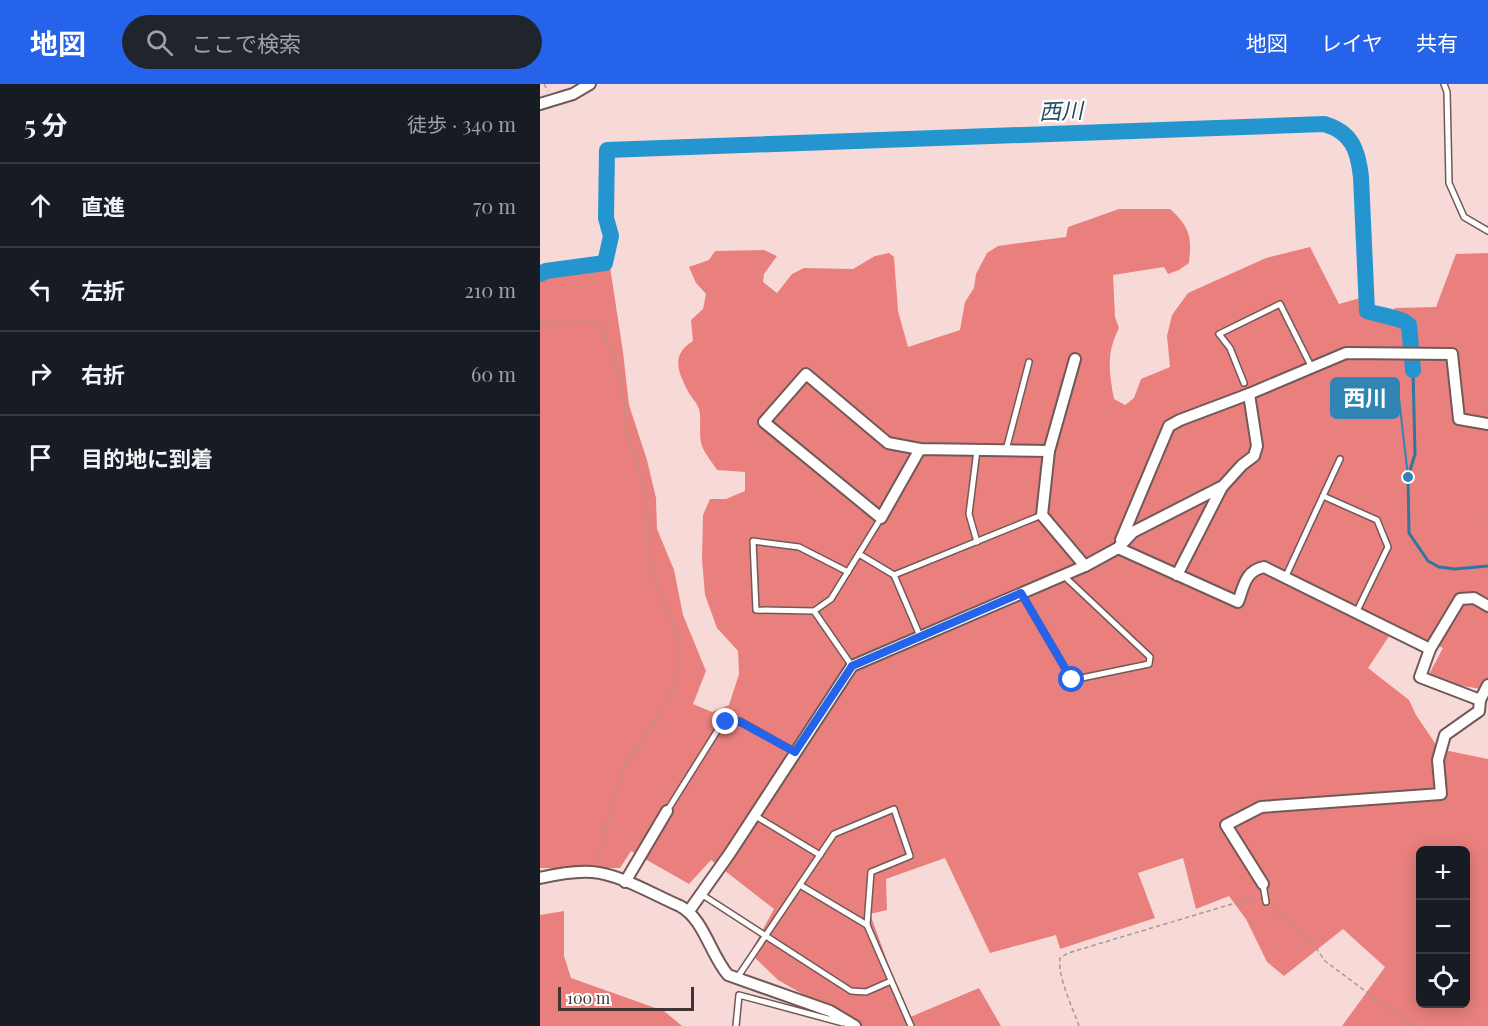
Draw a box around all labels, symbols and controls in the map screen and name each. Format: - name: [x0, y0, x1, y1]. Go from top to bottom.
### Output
- search box: [122, 15, 542, 69]
- text: 地図: [30, 24, 86, 61]
- icon: search: [143, 26, 176, 59]
- text: ここで検索: [191, 28, 301, 58]
- text: 地図: [1246, 28, 1288, 56]
- text: レイヤ: [1321, 28, 1383, 56]
- text: 共有: [1416, 28, 1458, 56]
- water label: 西川: [1038, 94, 1085, 126]
- text: 5 分: [24, 107, 68, 142]
- text: 徒歩 · 340 m: [407, 110, 516, 137]
- icon: ahead: [24, 189, 57, 222]
- text: 直進: [81, 191, 125, 221]
- text: 70 m: [473, 192, 516, 219]
- icon: left: [24, 273, 57, 306]
- text: 左折: [81, 275, 125, 305]
- text: 210 m: [464, 276, 516, 303]
- icon: right: [24, 357, 57, 390]
- text: 右折: [81, 359, 125, 389]
- text: 60 m: [471, 360, 516, 387]
- callout: 西川: [1331, 378, 1399, 418]
- text: 西川: [1343, 382, 1387, 412]
- icon: arrive: [24, 441, 57, 474]
- text: 目的地に到着: [81, 443, 213, 473]
- route start: [1058, 666, 1084, 692]
- route end: [712, 708, 738, 734]
- map controls: [1416, 846, 1470, 1008]
- button: +: [1416, 846, 1470, 900]
- button: −: [1416, 900, 1470, 954]
- button: locate: [1416, 954, 1470, 1008]
- scale bar: [558, 984, 694, 1012]
- text: 100 m: [567, 987, 610, 1008]

